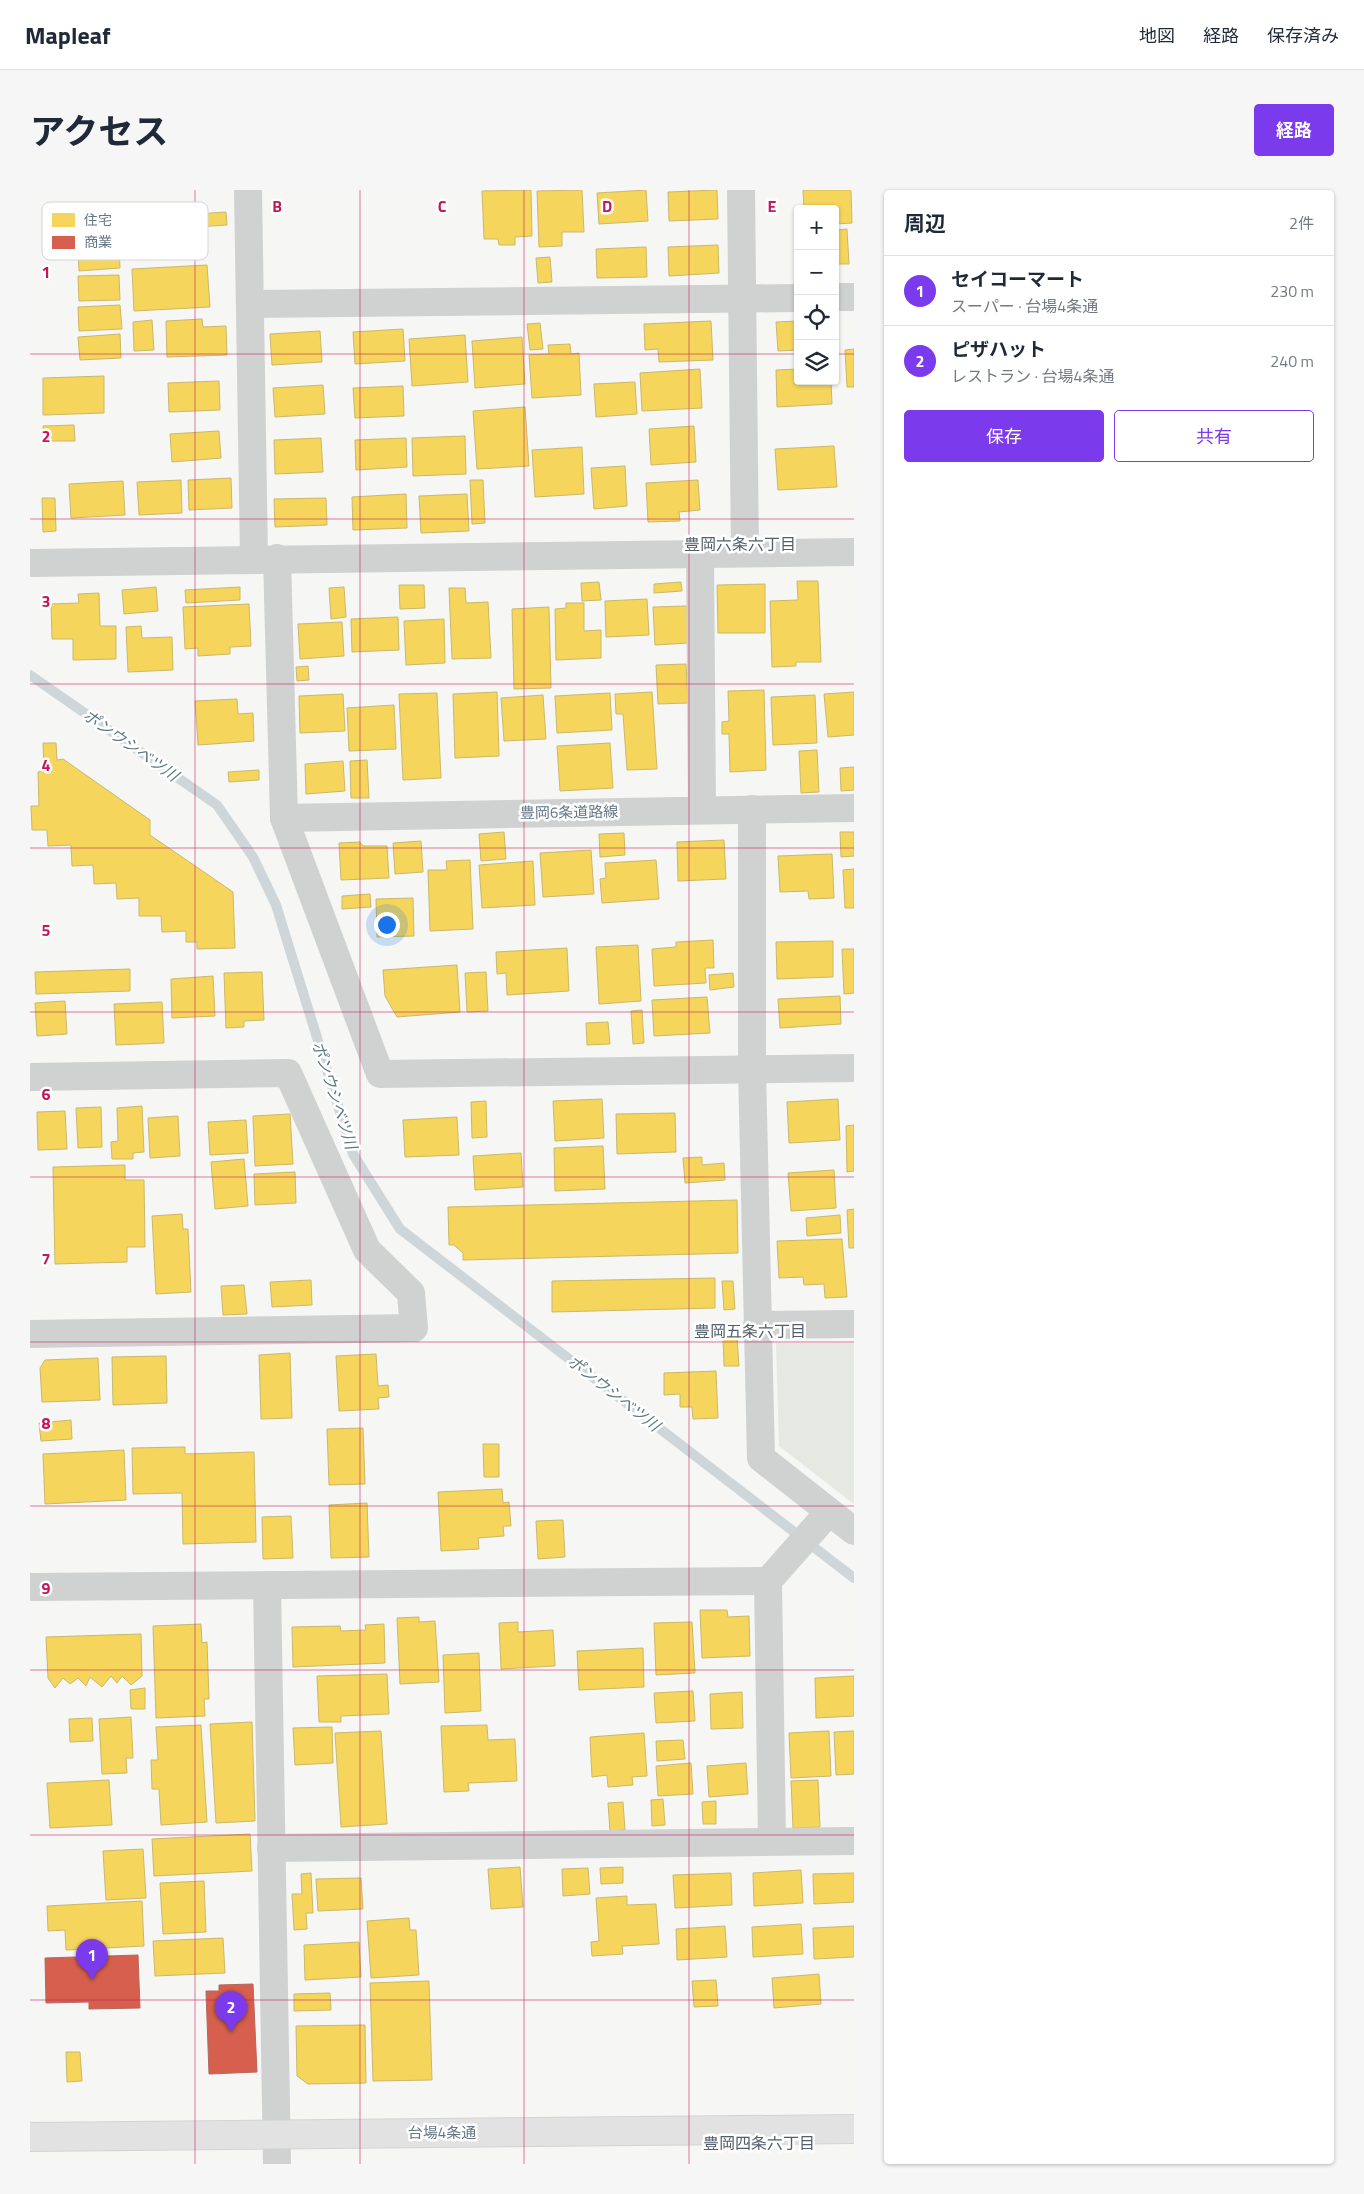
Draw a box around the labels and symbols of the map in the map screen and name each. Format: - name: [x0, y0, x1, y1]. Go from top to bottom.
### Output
- text: B: [272, 194, 282, 218]
- text: C: [438, 194, 447, 218]
- text: D: [602, 194, 612, 218]
- text: E: [768, 194, 777, 218]
- legend: [42, 202, 208, 260]
- text: 住宅: [84, 209, 112, 230]
- text: 商業: [84, 231, 112, 252]
- text: 1: [42, 260, 50, 284]
- text: 2: [42, 424, 50, 448]
- district label: 豊岡六条六丁目: [684, 532, 796, 556]
- text: 3: [42, 589, 50, 613]
- water label: ポンウシベツ川: [78, 703, 185, 788]
- text: 4: [42, 753, 51, 777]
- street label: 豊岡6条道路線: [520, 800, 618, 824]
- your location: [374, 912, 400, 938]
- text: 5: [42, 918, 51, 942]
- water label: ポンウシベツ川: [306, 1038, 364, 1154]
- text: 6: [42, 1082, 51, 1106]
- text: 7: [42, 1247, 50, 1271]
- district label: 豊岡五条六丁目: [694, 1319, 806, 1343]
- water label: ポンウシベツ川: [562, 1349, 667, 1438]
- text: 8: [42, 1411, 51, 1435]
- text: 9: [42, 1576, 51, 1600]
- pin: 1: [76, 1939, 108, 1980]
- pin: 2: [215, 1991, 247, 2032]
- street label: 台場4条通: [408, 2121, 476, 2144]
- district label: 豊岡四条六丁目: [703, 2131, 815, 2155]

